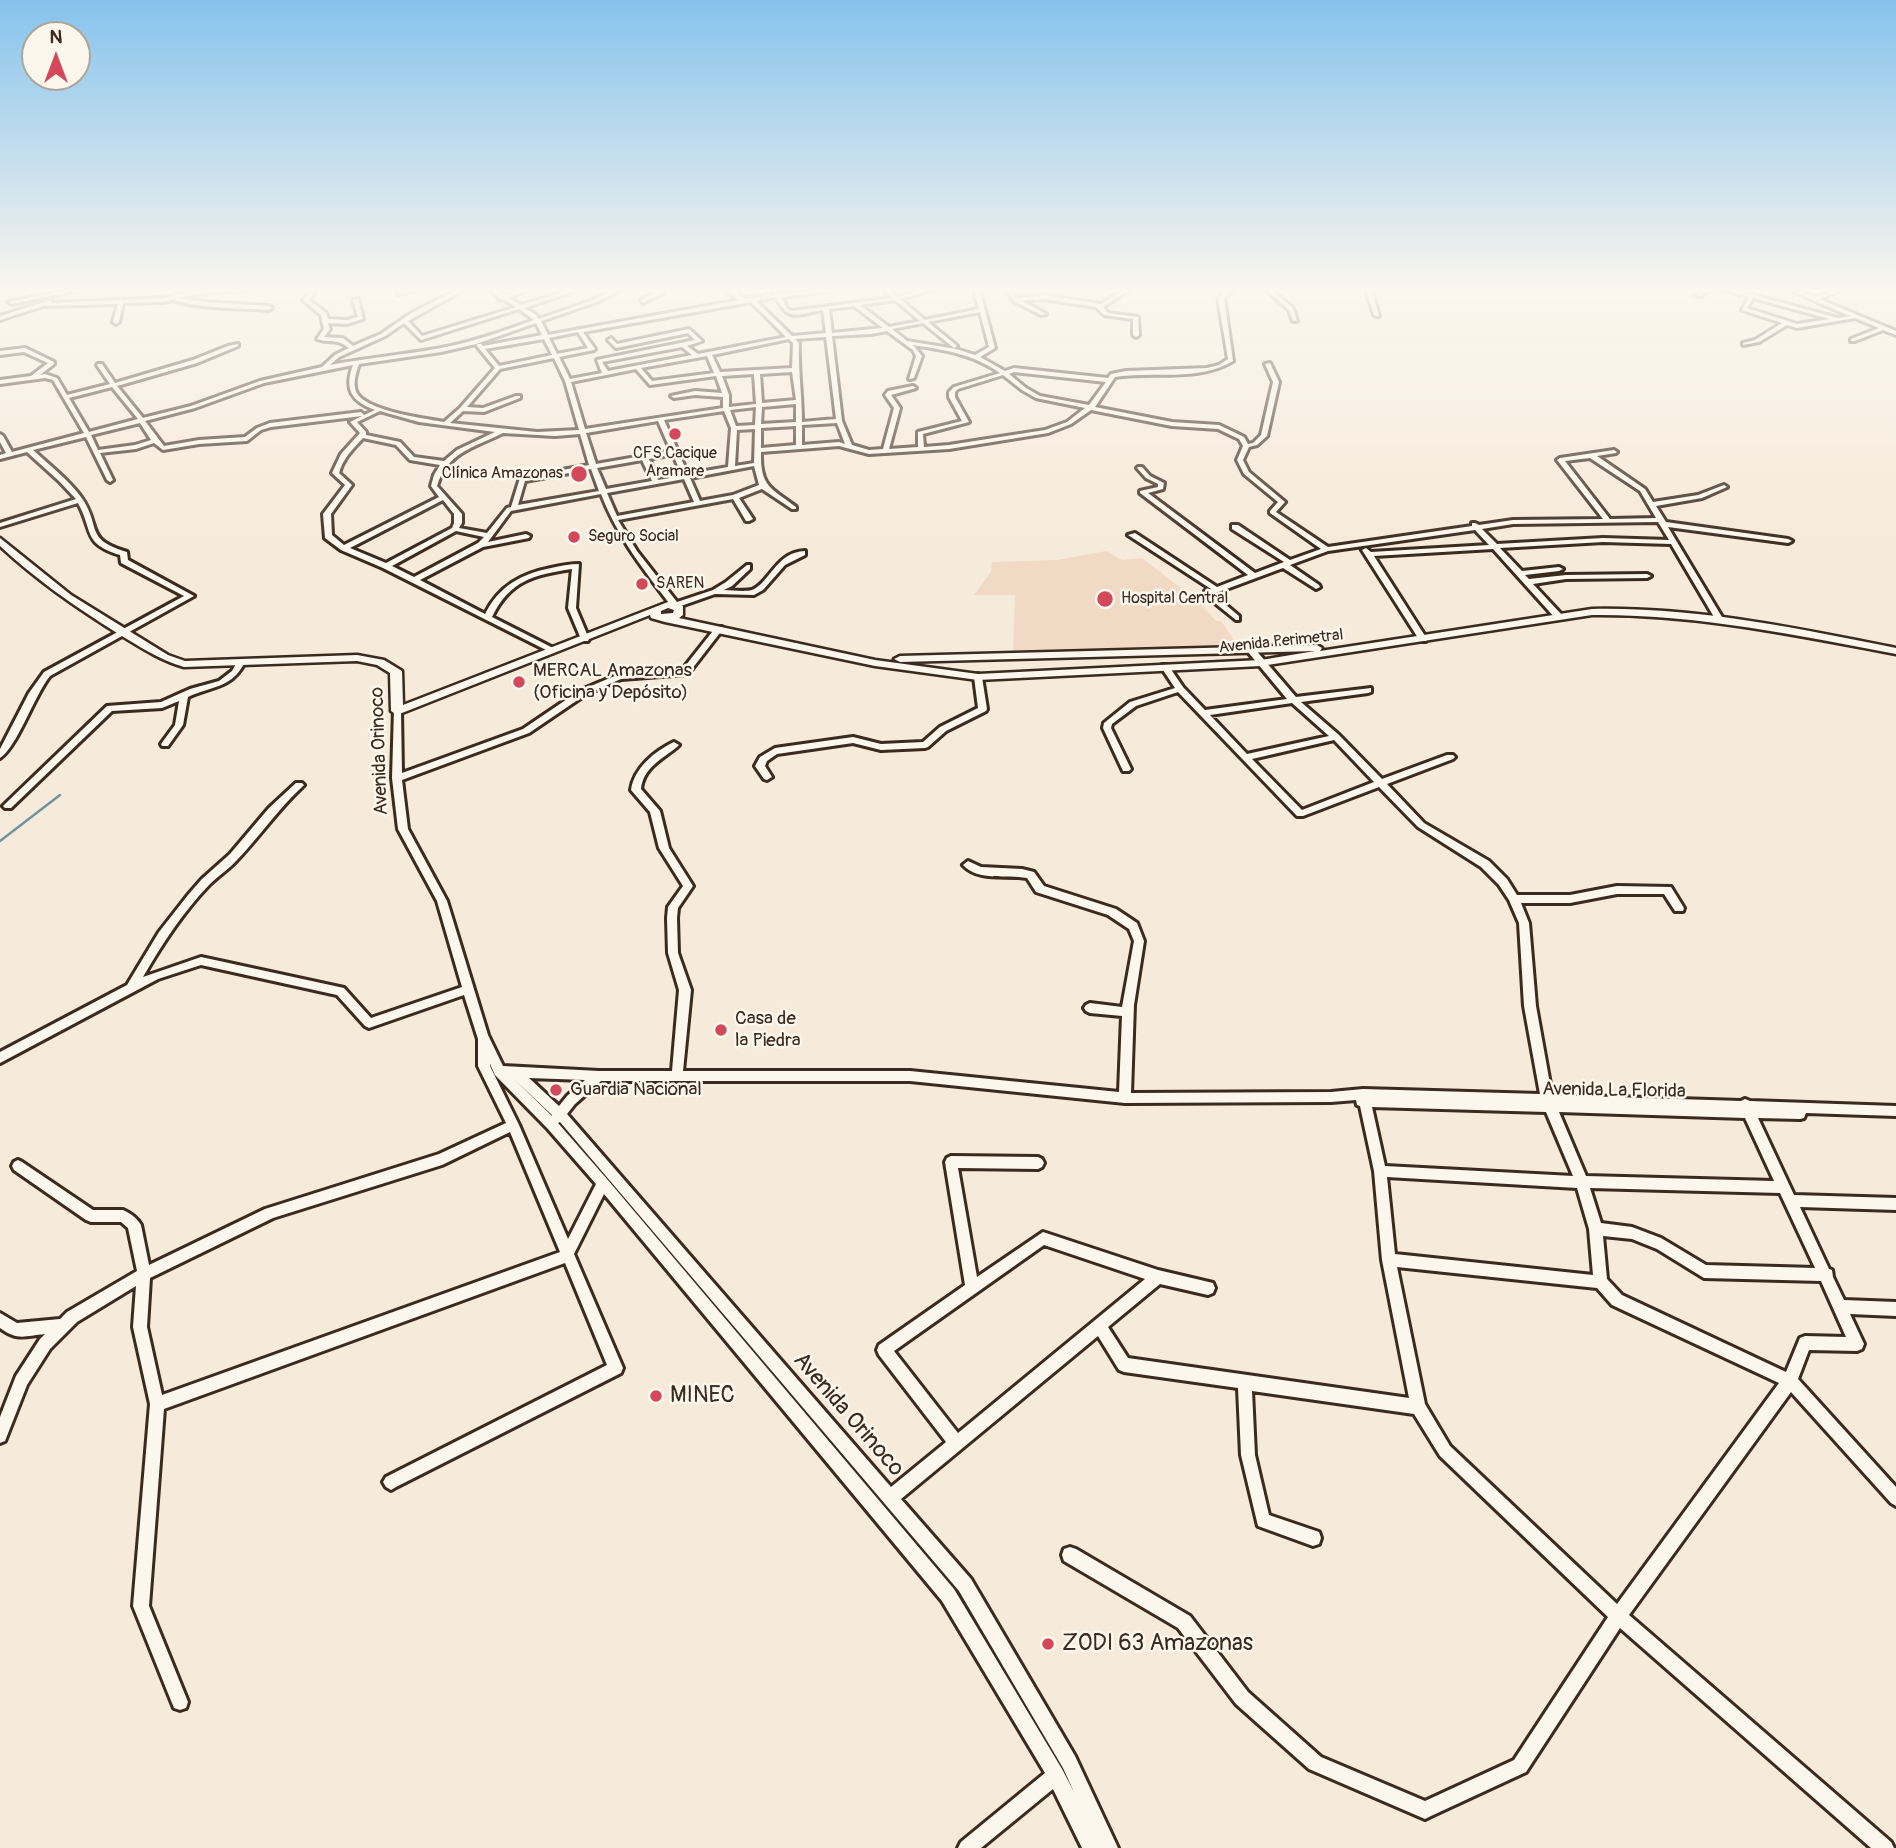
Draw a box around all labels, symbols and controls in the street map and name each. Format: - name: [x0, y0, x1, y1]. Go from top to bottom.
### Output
- north arrow: [21, 21, 91, 91]
- text: N: [50, 25, 62, 49]
- marker: CFS Cacique Aramare: [667, 426, 683, 442]
- place label: CFS Cacique Aramare: [633, 444, 717, 482]
- place label: Clínica Amazonas: [442, 464, 563, 484]
- marker: Clínica Amazonas: [569, 464, 589, 484]
- place label: Seguro Social: [588, 527, 679, 547]
- marker: Seguro Social: [566, 529, 582, 545]
- place label: SAREN: [656, 574, 704, 594]
- marker: SAREN: [634, 576, 650, 592]
- marker: Hospital Central: [1095, 589, 1115, 609]
- place label: Hospital Central: [1121, 589, 1228, 609]
- street label: Avenida Perimetral: [1218, 626, 1344, 658]
- place label: MERCAL Amazonas (Oficina y Depósito): [533, 660, 692, 704]
- marker: MERCAL Amazonas (Oficina y Depósito): [511, 674, 527, 690]
- street label: Avenida Orinoco: [366, 686, 394, 816]
- place label: Casa de la Piedra: [735, 1008, 801, 1052]
- marker: Casa de la Piedra: [713, 1022, 729, 1038]
- street label: Avenida La Florida: [1542, 1078, 1686, 1104]
- place label: Guardia Nacional: [570, 1079, 702, 1101]
- marker: Guardia Nacional: [548, 1082, 564, 1098]
- street label: Avenida Orinoco: [787, 1347, 909, 1483]
- place label: MINEC: [670, 1382, 735, 1410]
- marker: MINEC: [648, 1388, 664, 1404]
- place label: ZODI 63 Amazonas: [1062, 1630, 1253, 1658]
- marker: ZODI 63 Amazonas: [1040, 1636, 1056, 1652]

